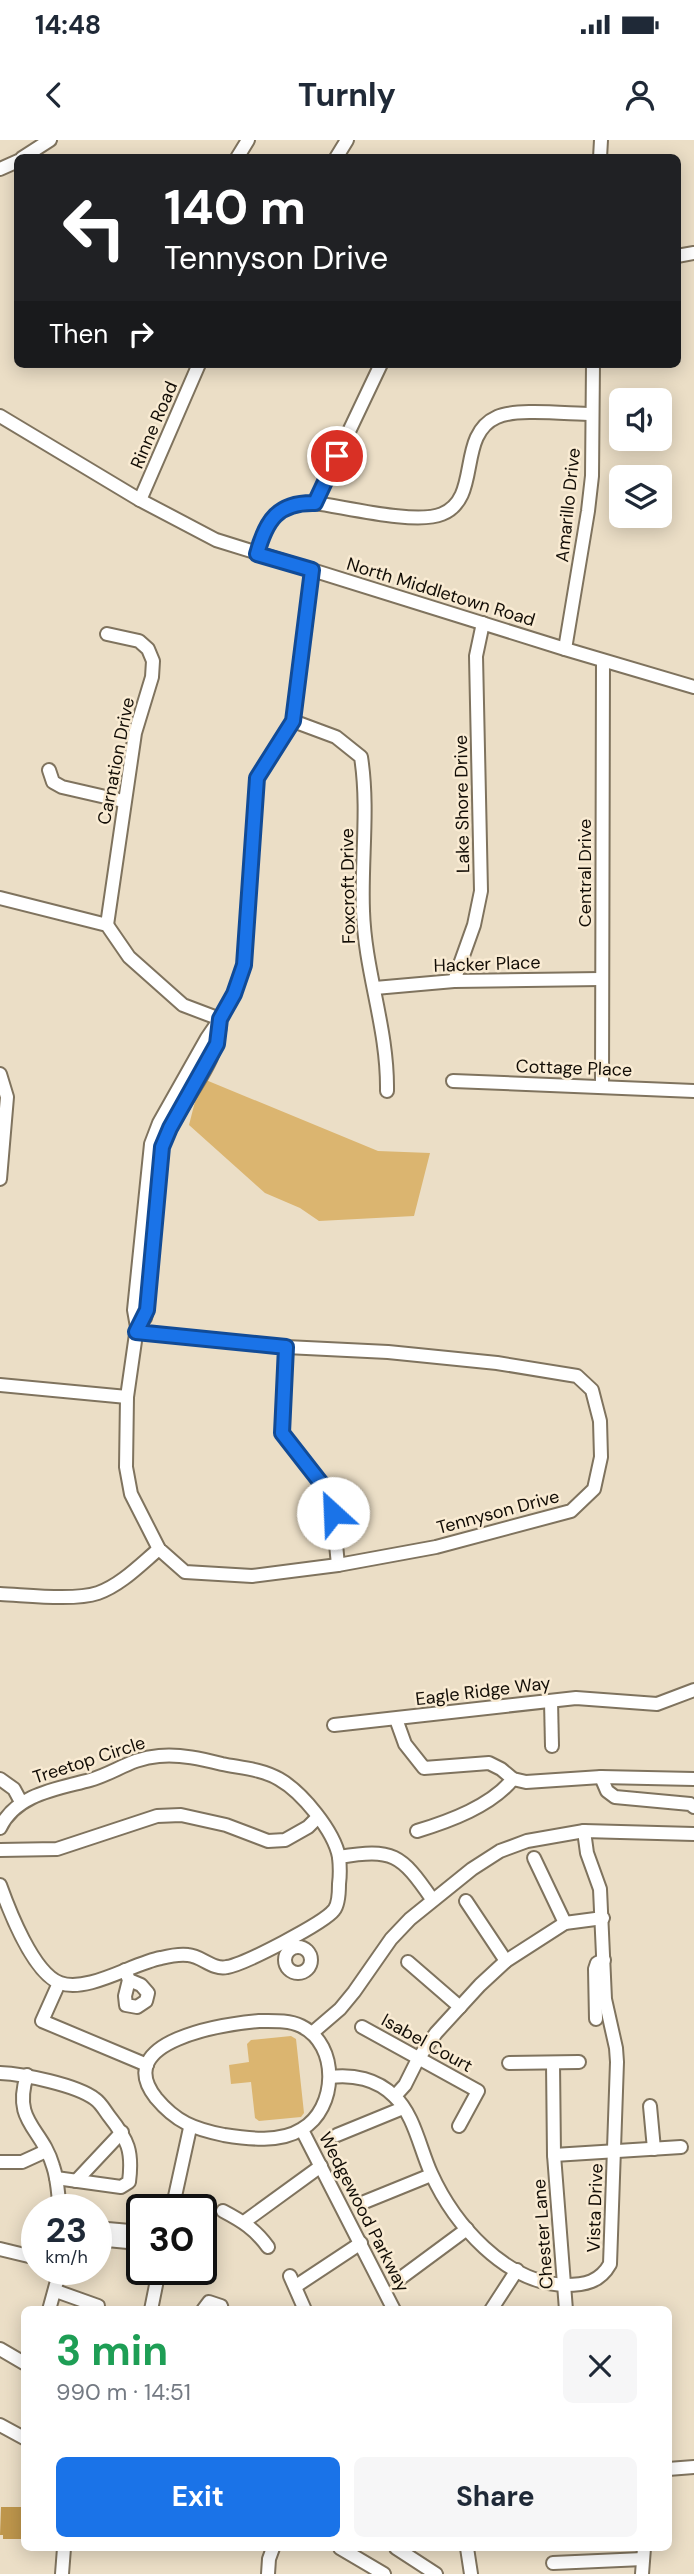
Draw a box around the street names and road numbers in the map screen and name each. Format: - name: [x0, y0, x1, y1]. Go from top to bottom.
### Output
- street label: Rinne Road: [125, 378, 183, 472]
- street label: Amarillo Drive: [550, 447, 586, 563]
- street label: North Middletown Road: [344, 552, 538, 632]
- street label: Carnation Drive: [92, 695, 140, 827]
- street label: Lake Shore Drive: [449, 735, 475, 873]
- street label: Central Drive: [573, 819, 597, 927]
- street label: Foxcroft Drive: [335, 828, 361, 944]
- street label: Hacker Place: [433, 950, 541, 978]
- street label: Cottage Place: [515, 1054, 633, 1082]
- street label: Tennyson Drive: [434, 1484, 562, 1540]
- street label: Eagle Ridge Way: [414, 1671, 552, 1711]
- street label: Treetop Circle: [30, 1730, 148, 1790]
- street label: Isabel Court: [377, 2008, 477, 2078]
- street label: Wedgewood Parkway: [313, 2128, 415, 2296]
- street label: Vista Drive: [581, 2163, 609, 2253]
- street label: Chester Lane: [527, 2178, 559, 2290]

